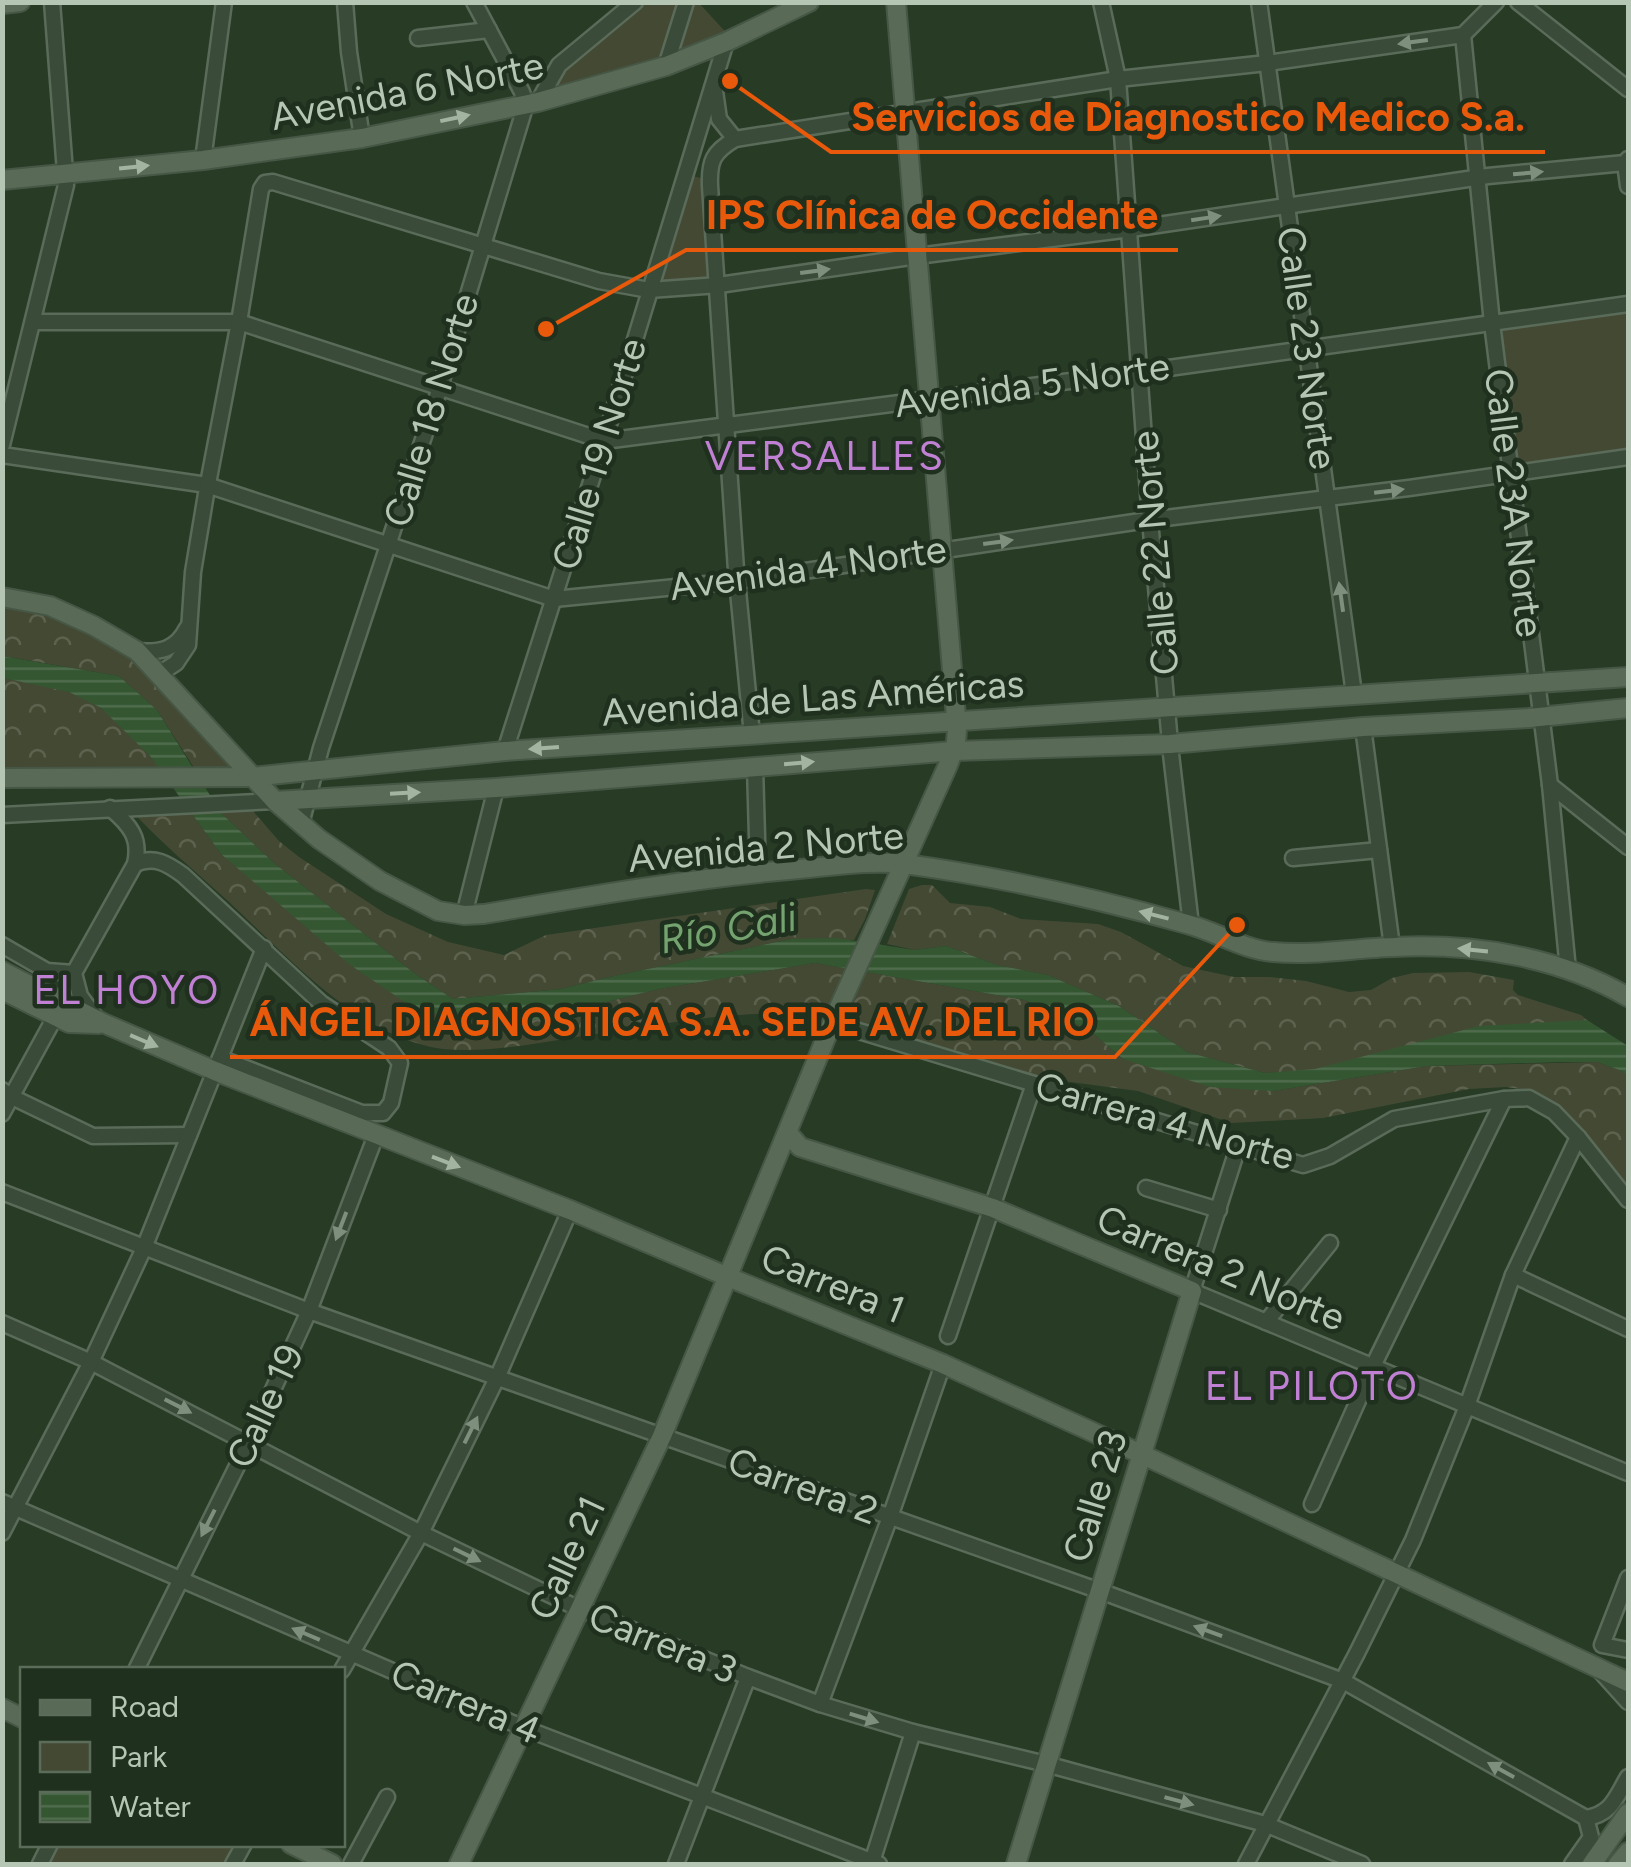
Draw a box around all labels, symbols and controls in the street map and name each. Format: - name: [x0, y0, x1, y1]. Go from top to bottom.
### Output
- one-way arrow: [1396, 35, 1428, 51]
- street label: Avenida 6 Norte: [267, 42, 547, 140]
- callout: Servicios de Diagnostico Medico S.a.: [831, 82, 1545, 152]
- text: Servicios de Diagnostico Medico S.a.: [851, 93, 1525, 141]
- one-way arrow: [440, 110, 471, 126]
- one-way arrow: [119, 159, 151, 175]
- one-way arrow: [1513, 164, 1545, 180]
- callout: IPS Clínica de Occidente: [686, 180, 1178, 250]
- text: IPS Clínica de Occidente: [706, 191, 1158, 239]
- one-way arrow: [1191, 209, 1223, 225]
- street label: Calle 23 Norte: [1267, 224, 1347, 472]
- one-way arrow: [800, 262, 831, 278]
- street label: Calle 18 Norte: [374, 288, 488, 532]
- street label: Calle 19 Norte: [542, 333, 656, 575]
- street label: Avenida 5 Norte: [892, 343, 1172, 427]
- street label: Calle 23A Norte: [1475, 366, 1553, 640]
- street label: Calle 22 Norte: [1121, 429, 1189, 677]
- district label: VERSALLES: [705, 432, 945, 480]
- one-way arrow: [1374, 483, 1406, 499]
- street label: Avenida 4 Norte: [667, 526, 949, 610]
- one-way arrow: [982, 533, 1014, 549]
- one-way arrow: [1333, 581, 1349, 613]
- street label: Avenida de Las Américas: [600, 660, 1026, 736]
- one-way arrow: [528, 741, 560, 757]
- one-way arrow: [783, 755, 815, 771]
- one-way arrow: [389, 785, 421, 801]
- street label: Avenida 2 Norte: [626, 812, 906, 882]
- water label: Río Cali: [656, 892, 801, 964]
- one-way arrow: [1139, 907, 1170, 923]
- one-way arrow: [1457, 941, 1488, 957]
- district label: EL HOYO: [33, 966, 221, 1014]
- callout: ÁNGEL DIAGNOSTICA S.A. SEDE AV. DEL RIO: [230, 987, 1115, 1057]
- text: ÁNGEL DIAGNOSTICA S.A. SEDE AV. DEL RIO: [249, 998, 1095, 1046]
- one-way arrow: [129, 1033, 159, 1049]
- street label: Carrera 4 Norte: [1030, 1062, 1300, 1180]
- one-way arrow: [431, 1155, 461, 1170]
- street label: Carrera 2 Norte: [1090, 1195, 1352, 1341]
- one-way arrow: [333, 1212, 349, 1242]
- street label: Carrera 1: [755, 1234, 911, 1334]
- street label: Calle 19: [217, 1337, 313, 1475]
- district label: EL PILOTO: [1205, 1362, 1419, 1410]
- one-way arrow: [164, 1397, 193, 1414]
- one-way arrow: [463, 1415, 480, 1444]
- street label: Calle 23: [1053, 1424, 1137, 1568]
- street label: Carrera 2: [722, 1438, 884, 1534]
- street label: Calle 21: [519, 1489, 615, 1627]
- one-way arrow: [200, 1508, 217, 1537]
- one-way arrow: [453, 1546, 482, 1563]
- street label: Carrera 3: [582, 1593, 744, 1693]
- one-way arrow: [1193, 1623, 1223, 1638]
- one-way arrow: [291, 1626, 321, 1642]
- street label: Carrera 4: [384, 1650, 548, 1754]
- legend: [20, 1667, 345, 1847]
- text: Road: [110, 1688, 179, 1725]
- one-way arrow: [850, 1711, 880, 1726]
- text: Park: [110, 1738, 168, 1775]
- one-way arrow: [1487, 1762, 1515, 1779]
- text: Water: [110, 1788, 191, 1825]
- one-way arrow: [1163, 1793, 1194, 1809]

